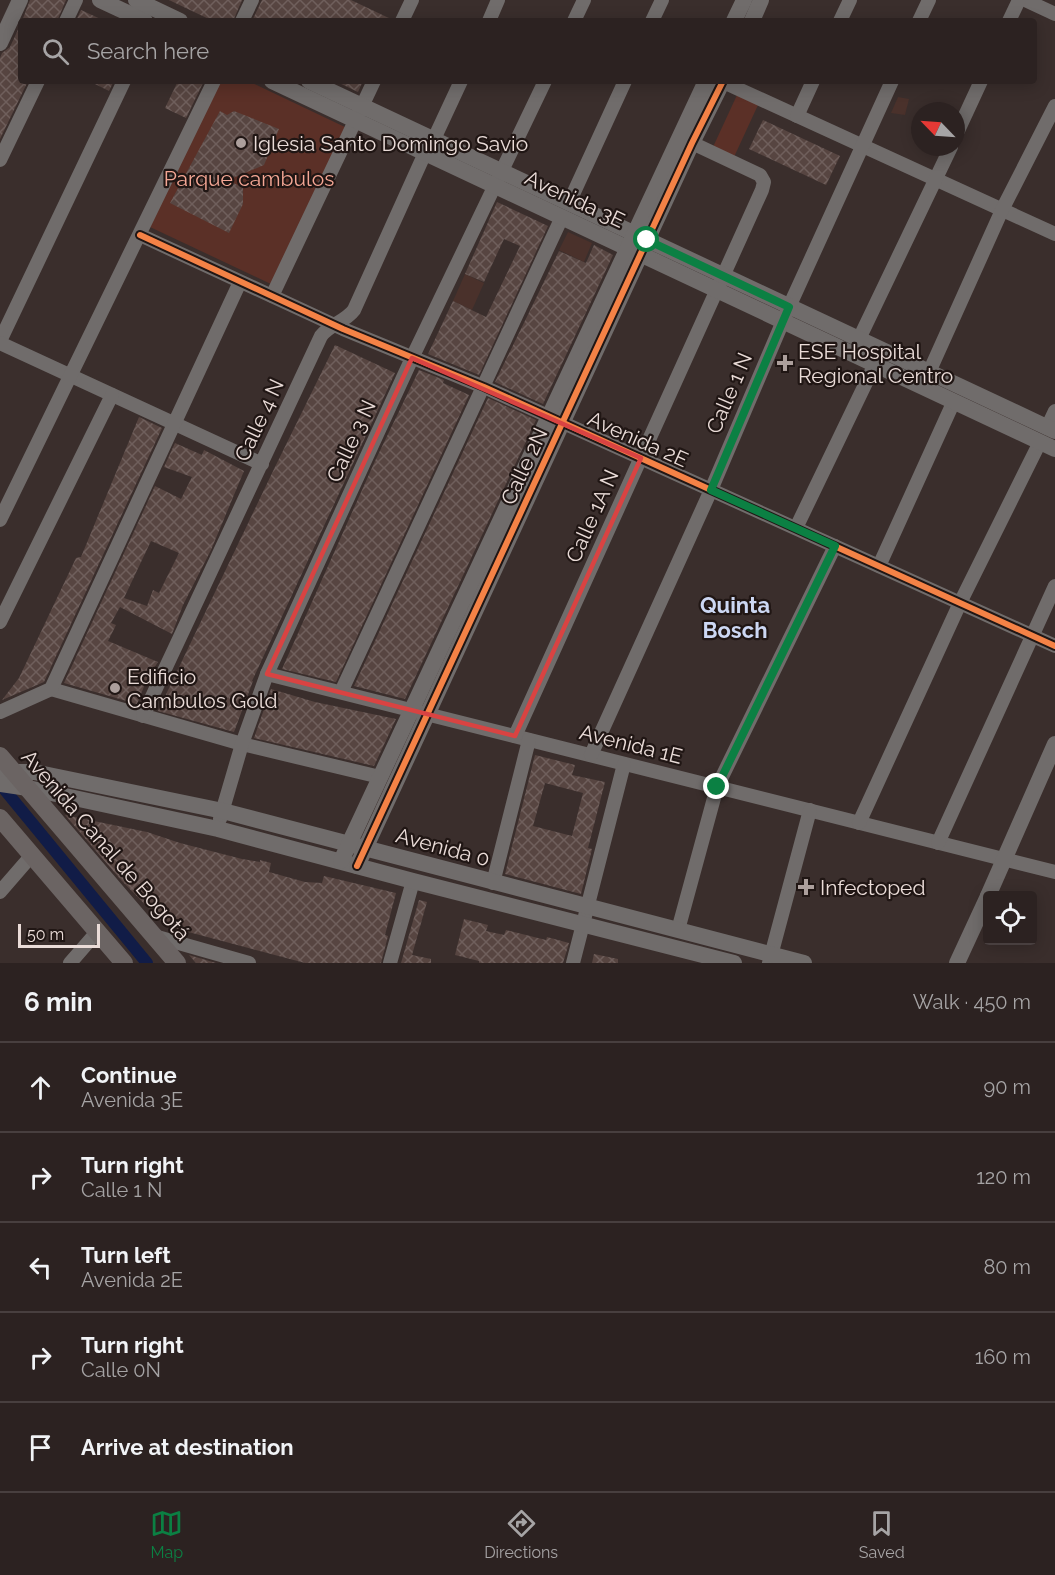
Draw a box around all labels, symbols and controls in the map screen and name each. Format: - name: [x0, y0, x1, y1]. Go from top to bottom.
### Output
- search box: [18, 18, 1037, 84]
- icon: search: [39, 35, 72, 68]
- text: Search here: [87, 38, 209, 64]
- north arrow: [911, 102, 965, 156]
- place label: Iglesia Santo Domingo Savio: [253, 131, 528, 156]
- marker: Iglesia Santo Domingo Savio: [234, 136, 248, 150]
- street label: Avenida 3E: [521, 165, 629, 233]
- park label: Parque cambulos: [164, 166, 334, 191]
- route start: [633, 226, 659, 252]
- place label: ESE Hospital Regional Centro: [798, 339, 953, 388]
- street label: Calle 1 N: [701, 349, 757, 437]
- marker: ESE Hospital Regional Centro: [776, 354, 794, 372]
- street label: Calle 4 N: [229, 375, 289, 465]
- street label: Calle 3 N: [321, 396, 381, 486]
- street label: Avenida 2E: [584, 406, 692, 472]
- street label: Calle 2N: [495, 424, 553, 508]
- street label: Calle 1A N: [560, 466, 624, 566]
- district label: Quinta Bosch: [700, 592, 770, 643]
- place label: Edificio Cambulos Gold: [127, 664, 278, 713]
- marker: Edificio Cambulos Gold: [108, 681, 122, 695]
- street label: Avenida 1E: [577, 719, 685, 769]
- street label: Avenida Canal de Bogotá: [16, 745, 196, 945]
- route end: [703, 773, 729, 799]
- street label: Avenida 0: [393, 822, 493, 872]
- place label: Infectoped: [820, 875, 926, 900]
- marker: Infectoped: [797, 878, 815, 896]
- map controls: [983, 891, 1037, 945]
- button: locate: [983, 891, 1037, 945]
- scale bar: [18, 921, 100, 948]
- text: 50 m: [27, 925, 64, 944]
- text: 6 min: [24, 987, 93, 1017]
- text: Walk · 450 m: [913, 990, 1031, 1014]
- text: Continue: [81, 1062, 177, 1088]
- icon: ahead: [24, 1071, 57, 1104]
- text: 90 m: [984, 1075, 1031, 1099]
- text: Avenida 3E: [81, 1088, 183, 1112]
- text: Turn right: [81, 1152, 184, 1178]
- icon: right: [24, 1161, 57, 1194]
- text: 120 m: [976, 1165, 1031, 1189]
- text: Calle 1 N: [81, 1178, 162, 1202]
- text: Turn left: [81, 1242, 171, 1268]
- icon: left: [24, 1251, 57, 1284]
- text: 80 m: [983, 1255, 1031, 1279]
- text: Avenida 2E: [81, 1268, 183, 1292]
- text: Turn right: [81, 1332, 184, 1358]
- icon: right: [24, 1341, 57, 1374]
- text: 160 m: [975, 1345, 1031, 1369]
- text: Calle 0N: [81, 1358, 161, 1382]
- icon: arrive: [24, 1431, 57, 1464]
- text: Arrive at destination: [81, 1434, 294, 1460]
- tab: Map: [150, 1507, 183, 1562]
- tab: Directions: [484, 1507, 558, 1562]
- tab: Saved: [859, 1507, 905, 1562]

